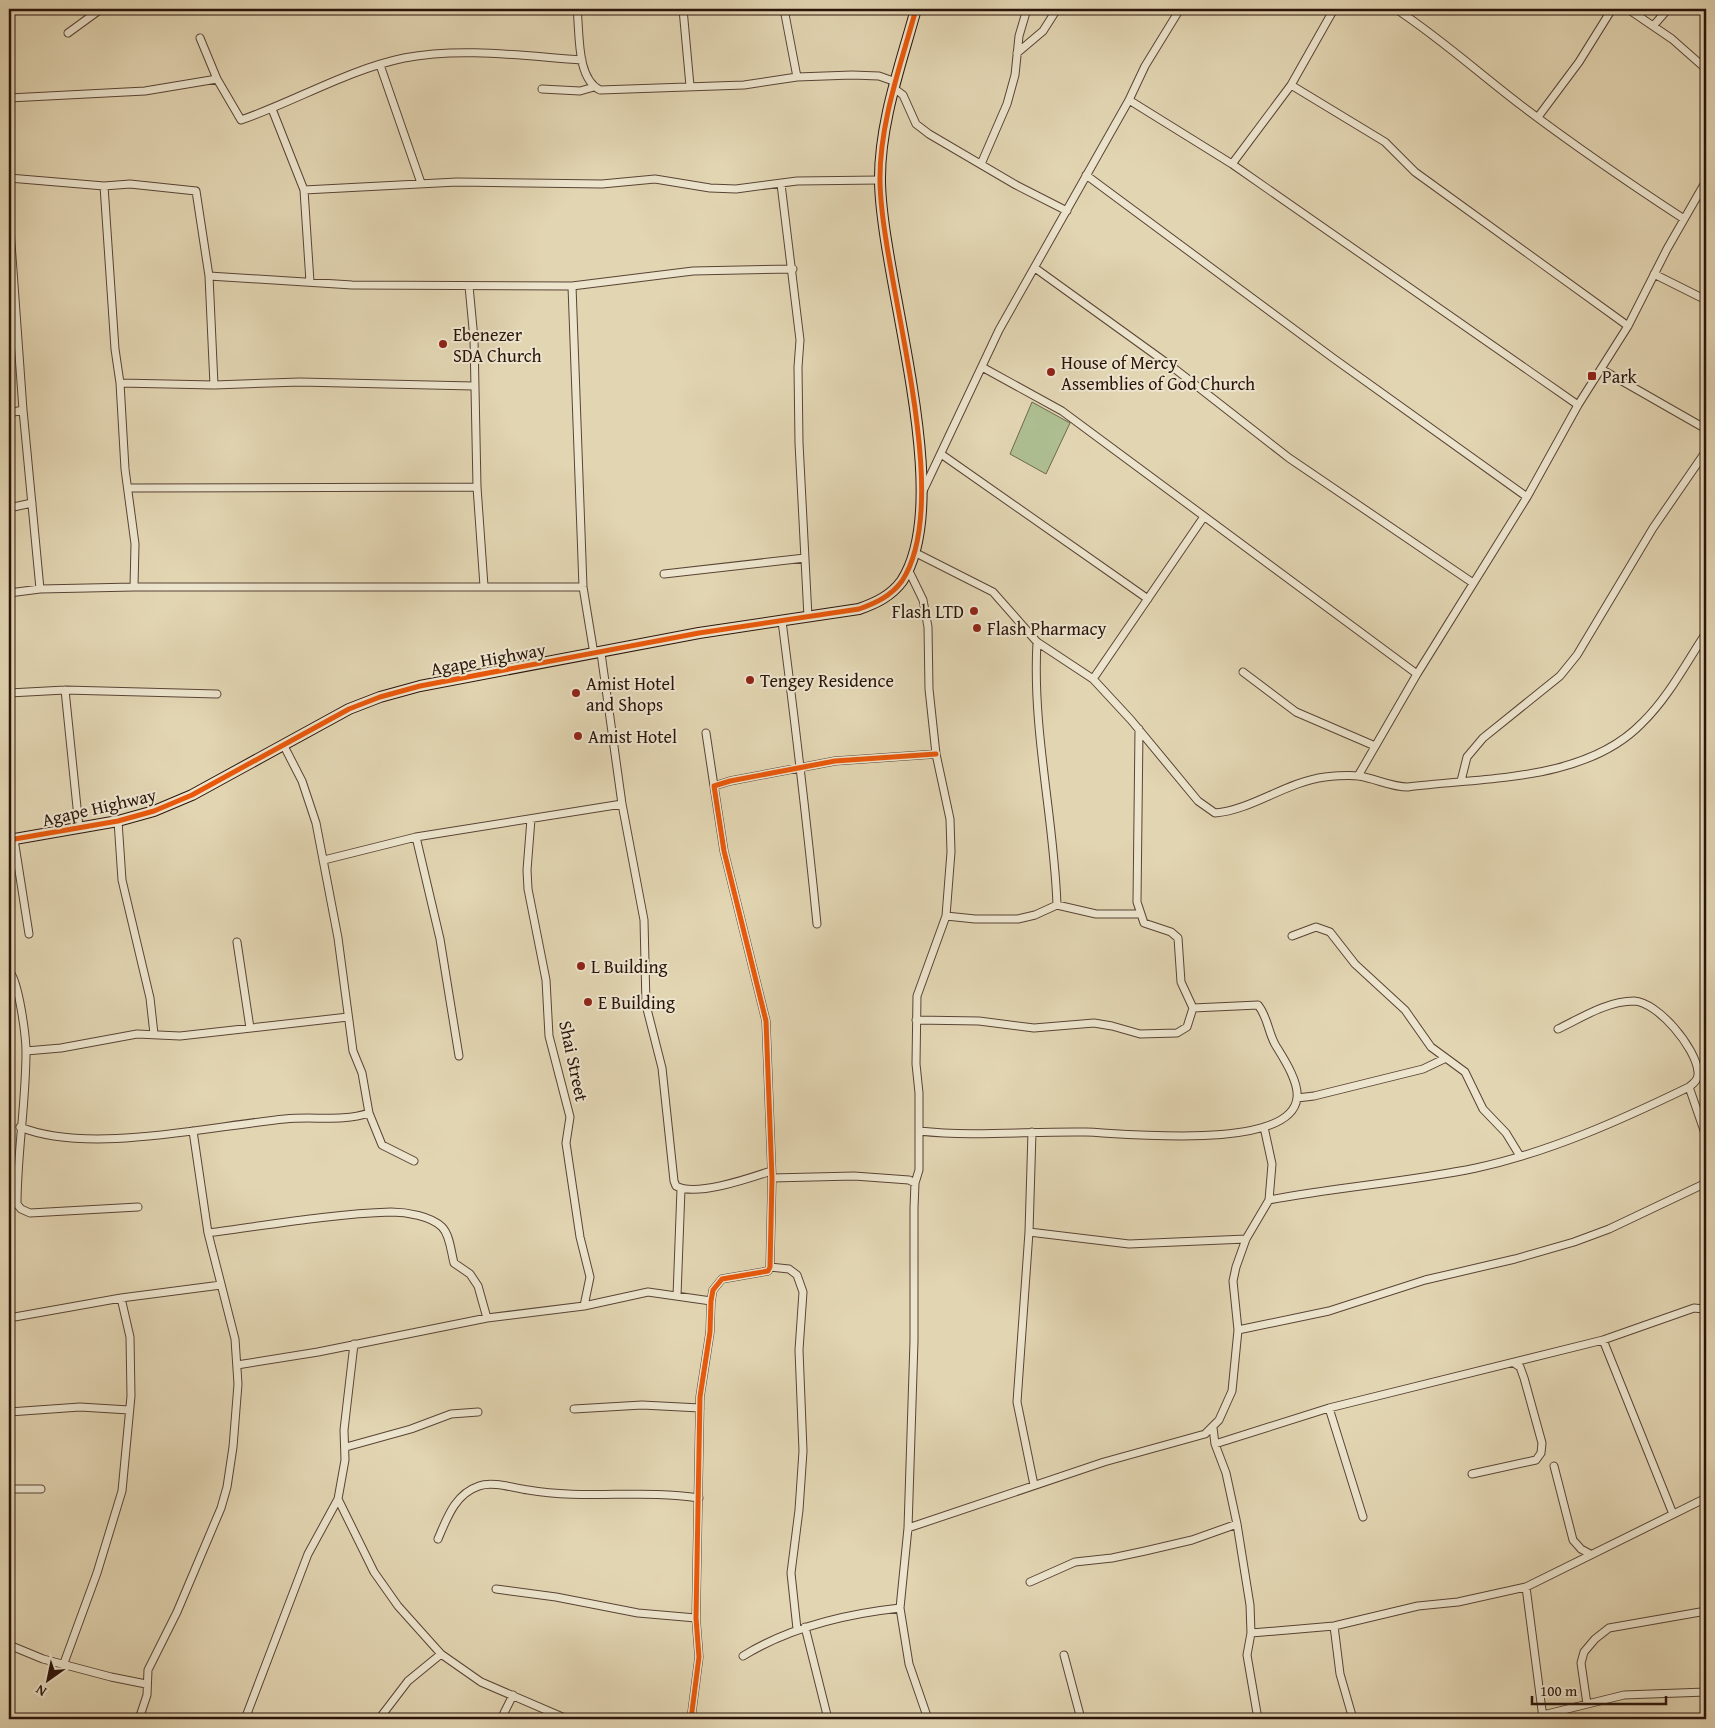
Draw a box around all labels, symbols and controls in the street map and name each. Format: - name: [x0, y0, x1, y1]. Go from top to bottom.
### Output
- place label: Ebenezer SDA Church: [453, 321, 542, 369]
- marker: Ebenezer SDA Church: [437, 338, 449, 350]
- place label: House of Mercy Assemblies of God Church: [1061, 349, 1255, 397]
- place label: Park: [1602, 363, 1638, 390]
- marker: House of Mercy Assemblies of God Church: [1045, 366, 1057, 378]
- marker: Park: [1586, 370, 1598, 382]
- place label: Flash LTD: [892, 598, 964, 625]
- marker: Flash LTD: [968, 605, 980, 617]
- place label: Flash Pharmacy: [987, 615, 1106, 642]
- marker: Flash Pharmacy: [971, 622, 983, 634]
- street label: Agape Highway: [428, 636, 548, 682]
- place label: Tengey Residence: [760, 667, 894, 694]
- place label: Amist Hotel and Shops: [586, 670, 675, 718]
- marker: Tengey Residence: [744, 674, 756, 686]
- marker: Amist Hotel and Shops: [570, 687, 582, 699]
- place label: Amist Hotel: [588, 723, 677, 750]
- marker: Amist Hotel: [572, 730, 584, 742]
- street label: Agape Highway: [39, 781, 159, 833]
- place label: L Building: [591, 953, 668, 980]
- marker: L Building: [575, 960, 587, 972]
- place label: E Building: [598, 989, 675, 1016]
- marker: E Building: [582, 996, 594, 1008]
- street label: Shai Street: [552, 1018, 596, 1105]
- north arrow: [22, 1656, 72, 1706]
- scale bar: [1532, 1673, 1666, 1705]
- text: N: [31, 1680, 50, 1702]
- text: 100 m: [1540, 1680, 1578, 1701]

